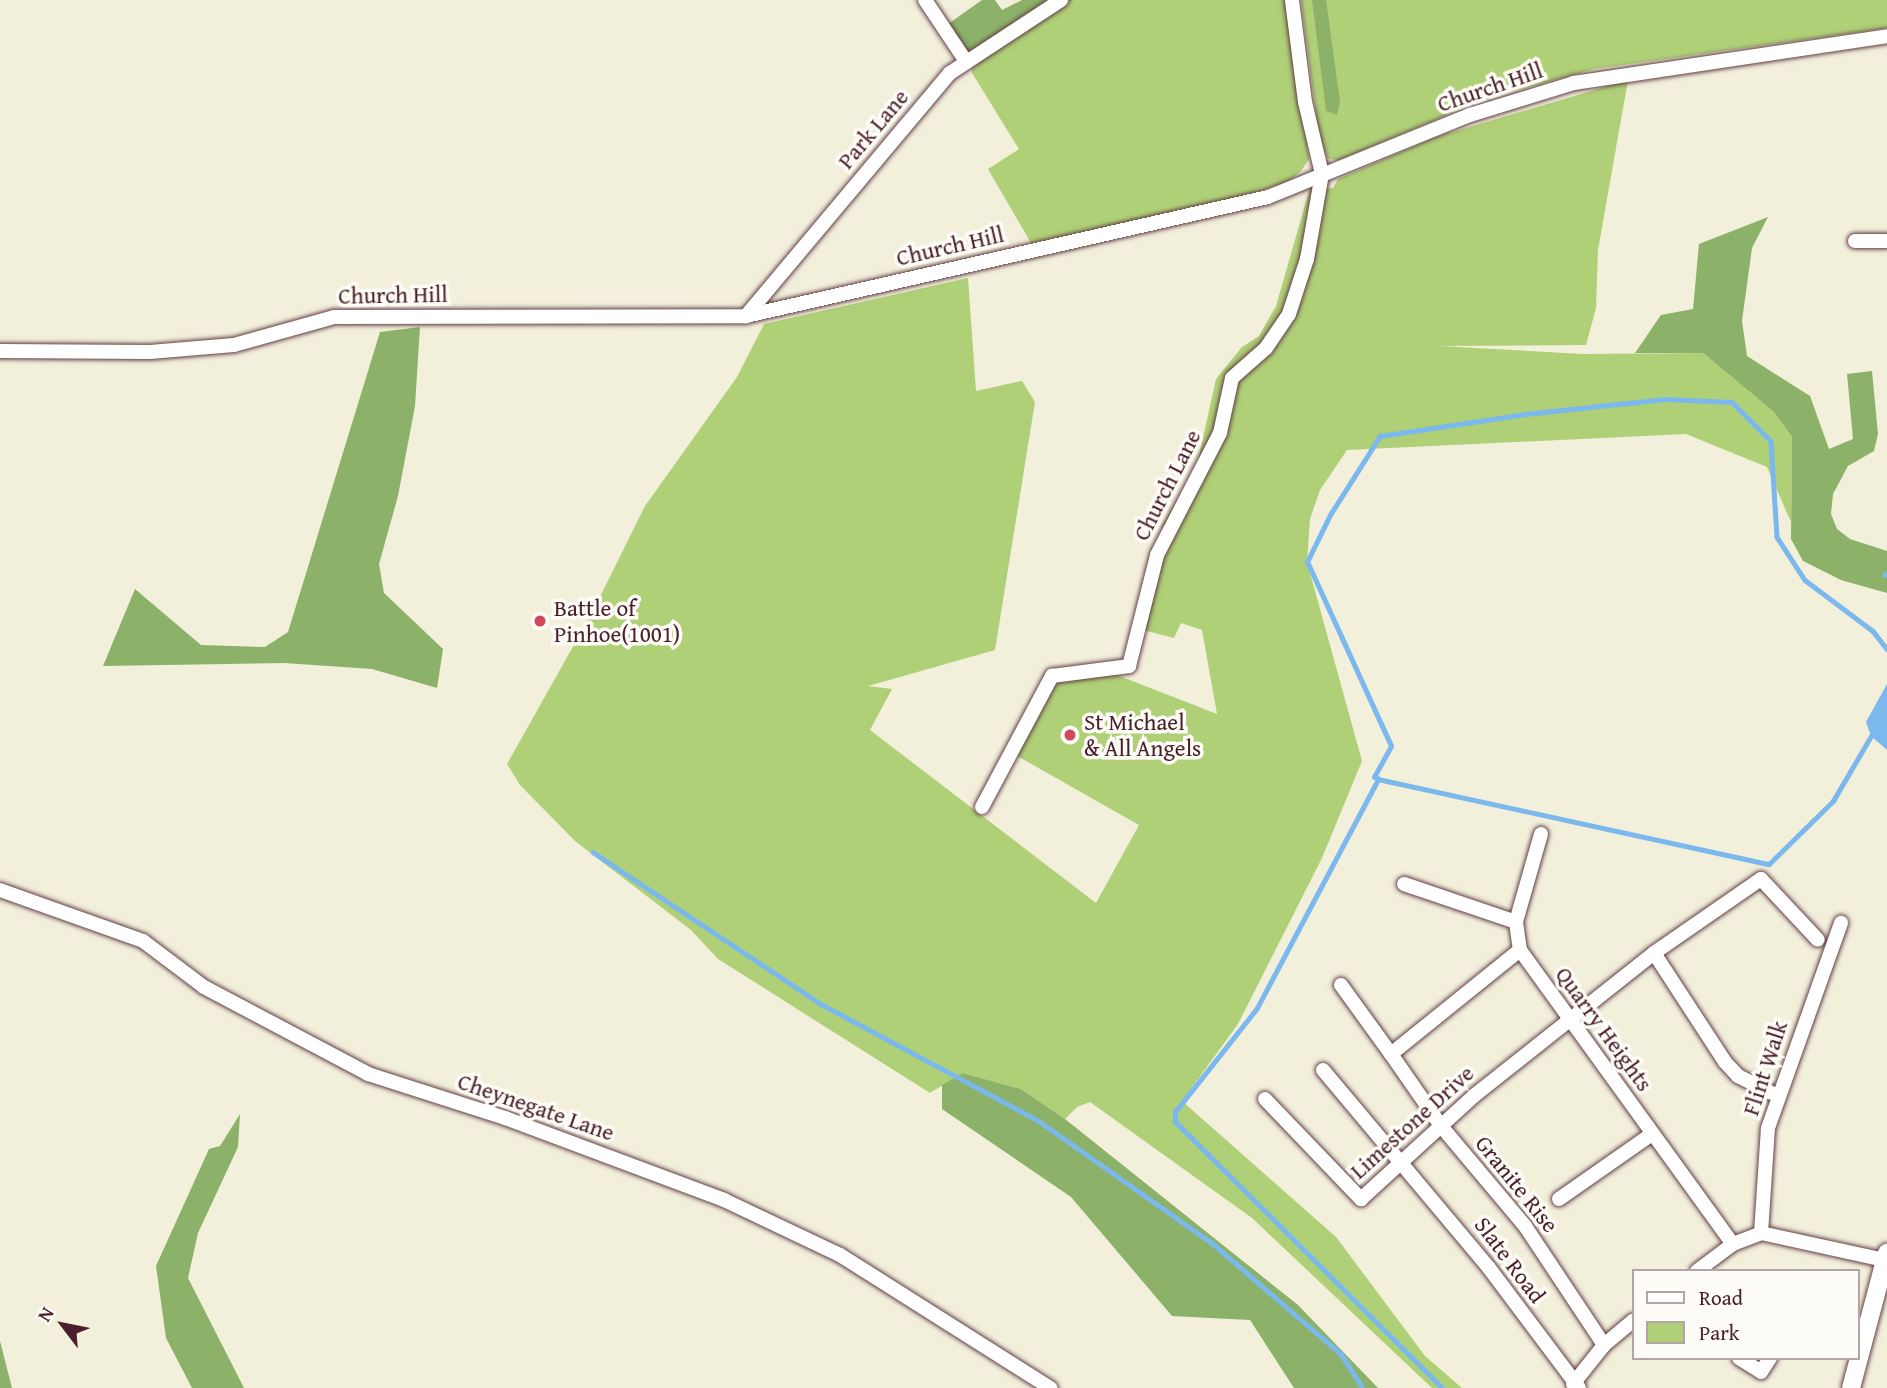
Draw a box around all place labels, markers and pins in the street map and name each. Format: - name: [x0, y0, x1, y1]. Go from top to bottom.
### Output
- place label: Battle of Pinhoe(1001): [554, 594, 680, 648]
- marker: Battle of Pinhoe(1001): [532, 613, 548, 629]
- place label: St Michael & All Angels: [1084, 708, 1201, 762]
- marker: St Michael & All Angels: [1062, 727, 1078, 743]

